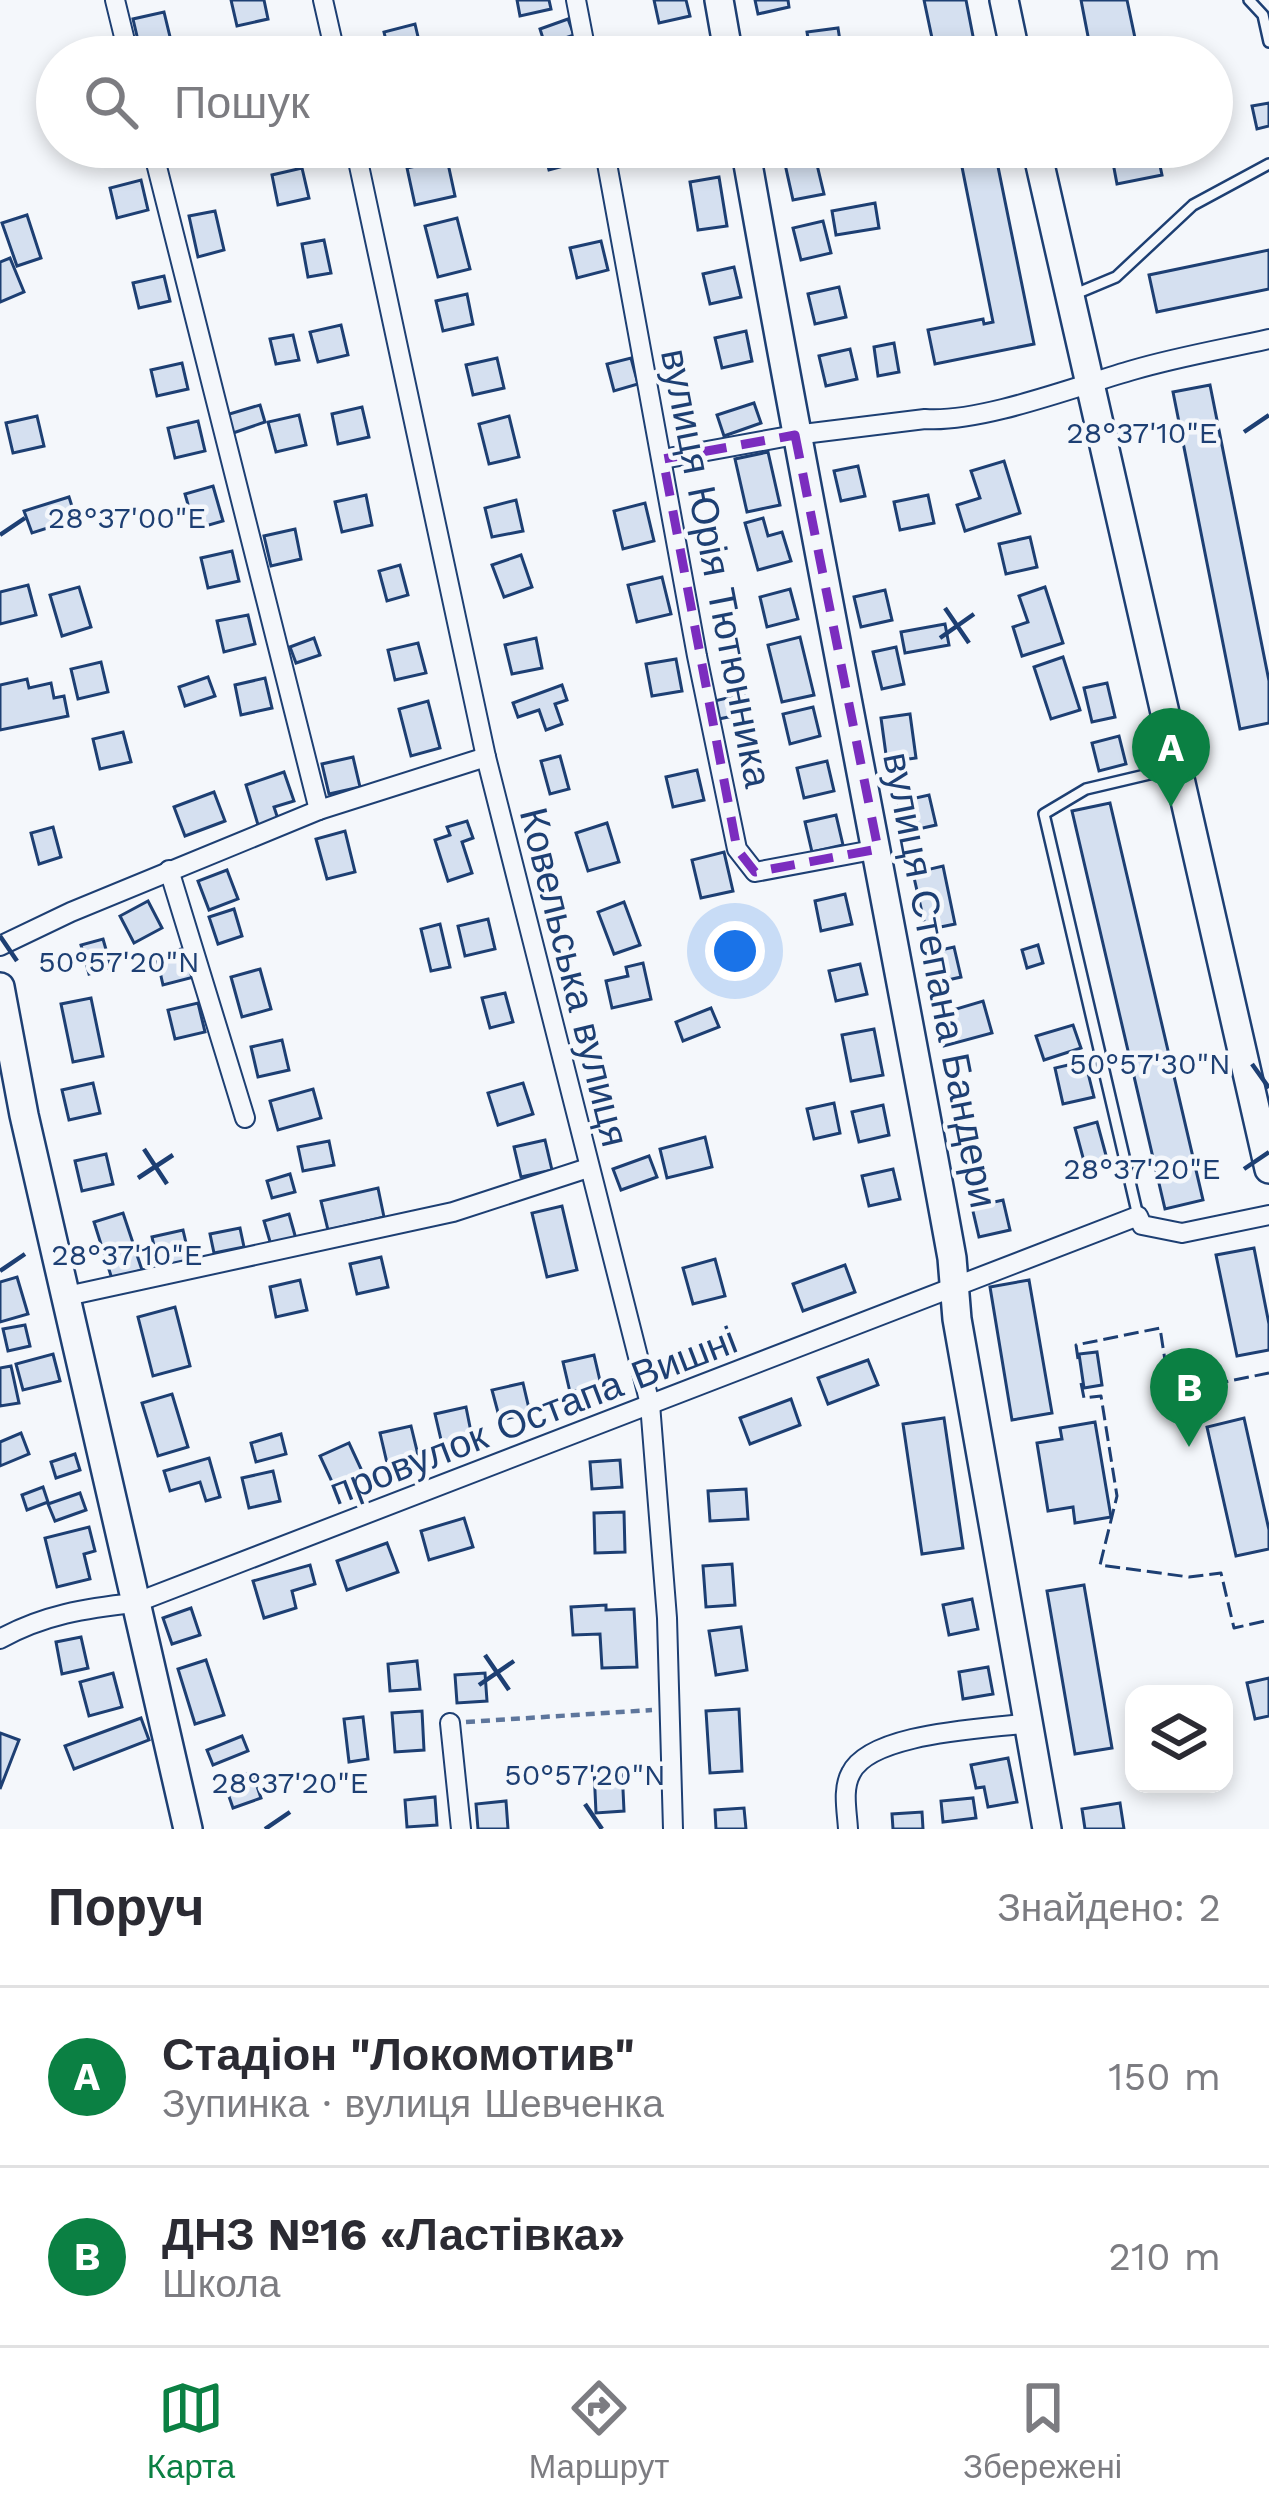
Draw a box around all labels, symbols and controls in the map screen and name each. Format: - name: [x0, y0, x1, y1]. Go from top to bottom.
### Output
- search box: [36, 36, 1233, 168]
- icon: search: [78, 69, 144, 135]
- text: Пошук: [174, 76, 310, 129]
- street label: вулиця Юрія Тютюнника: [652, 345, 781, 792]
- text: 28°37'10"E: [1066, 415, 1218, 450]
- text: 28°37'00"E: [48, 500, 206, 535]
- pin: A: [1132, 708, 1210, 807]
- street label: вулиця Степана Бандери: [874, 748, 1007, 1212]
- street label: Ковельська вулиця: [511, 803, 638, 1151]
- your location: [705, 921, 765, 981]
- text: 50°57'20"N: [38, 944, 200, 979]
- text: 50°57'30"N: [1069, 1046, 1231, 1081]
- text: 28°37'20"E: [1063, 1151, 1221, 1186]
- text: 28°37'10"E: [51, 1237, 203, 1272]
- street label: провулок Остапа Вишні: [323, 1317, 743, 1514]
- pin: B: [1150, 1348, 1228, 1447]
- map controls: [1125, 1685, 1233, 1793]
- button: layers: [1125, 1685, 1233, 1793]
- text: 50°57'20"N: [504, 1757, 666, 1792]
- text: 28°37'20"E: [211, 1765, 369, 1800]
- text: Поруч: [48, 1878, 204, 1937]
- text: Знайдено: 2: [997, 1885, 1221, 1930]
- text: Стадіон "Локомотив": [162, 2028, 635, 2081]
- text: A: [74, 2054, 100, 2099]
- text: 150 m: [1108, 2054, 1221, 2099]
- text: Зупинка · вулиця Шевченка: [162, 2081, 664, 2126]
- text: ДНЗ №16 «Ластівка»: [162, 2208, 625, 2261]
- text: B: [74, 2234, 100, 2279]
- text: 210 m: [1108, 2234, 1221, 2279]
- text: Школа: [162, 2261, 281, 2306]
- tab: Карта: [147, 2375, 235, 2486]
- tab: Маршрут: [529, 2375, 669, 2486]
- tab: Збережені: [963, 2375, 1122, 2486]

